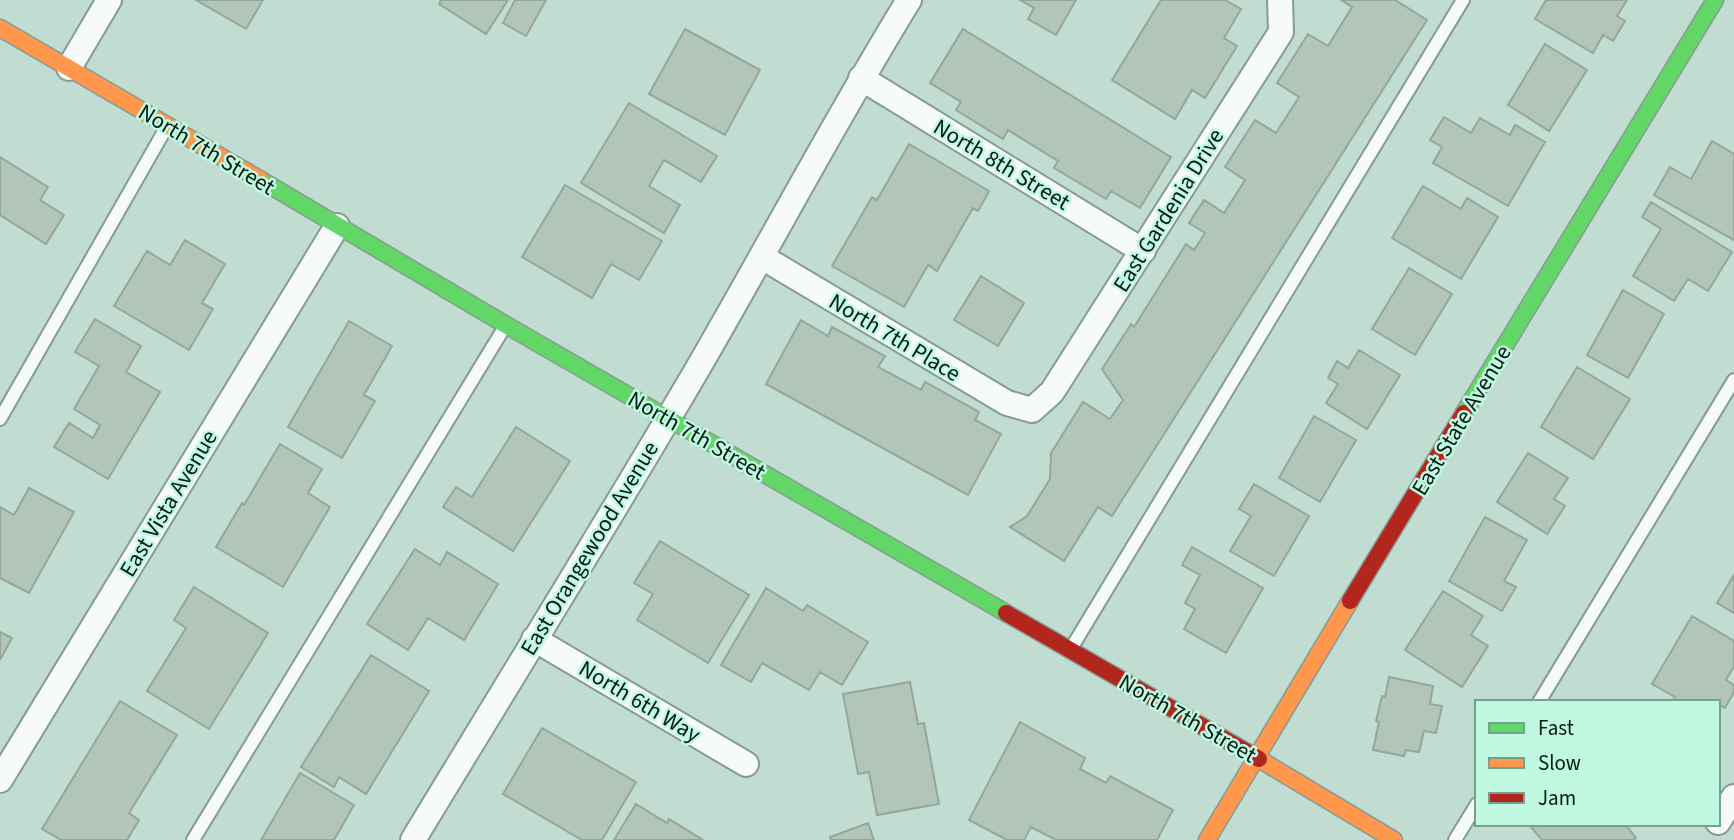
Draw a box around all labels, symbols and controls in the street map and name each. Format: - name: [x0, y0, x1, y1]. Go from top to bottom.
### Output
- street label: North 7th Street: [132, 96, 282, 203]
- street label: North 8th Street: [927, 111, 1077, 218]
- street label: East Gardenia Drive: [1105, 122, 1232, 298]
- street label: North 7th Place: [823, 285, 967, 390]
- street label: East State Avenue: [1404, 339, 1519, 502]
- street label: North 7th Street: [622, 383, 772, 488]
- street label: East Vista Avenue: [111, 423, 225, 583]
- street label: East Orangewood Avenue: [512, 435, 667, 662]
- street label: North 6th Way: [573, 652, 707, 751]
- street label: North 7th Street: [1113, 666, 1263, 771]
- legend: [1475, 700, 1720, 826]
- text: Fast: [1538, 713, 1574, 743]
- text: Slow: [1538, 748, 1581, 778]
- text: Jam: [1538, 783, 1576, 813]

